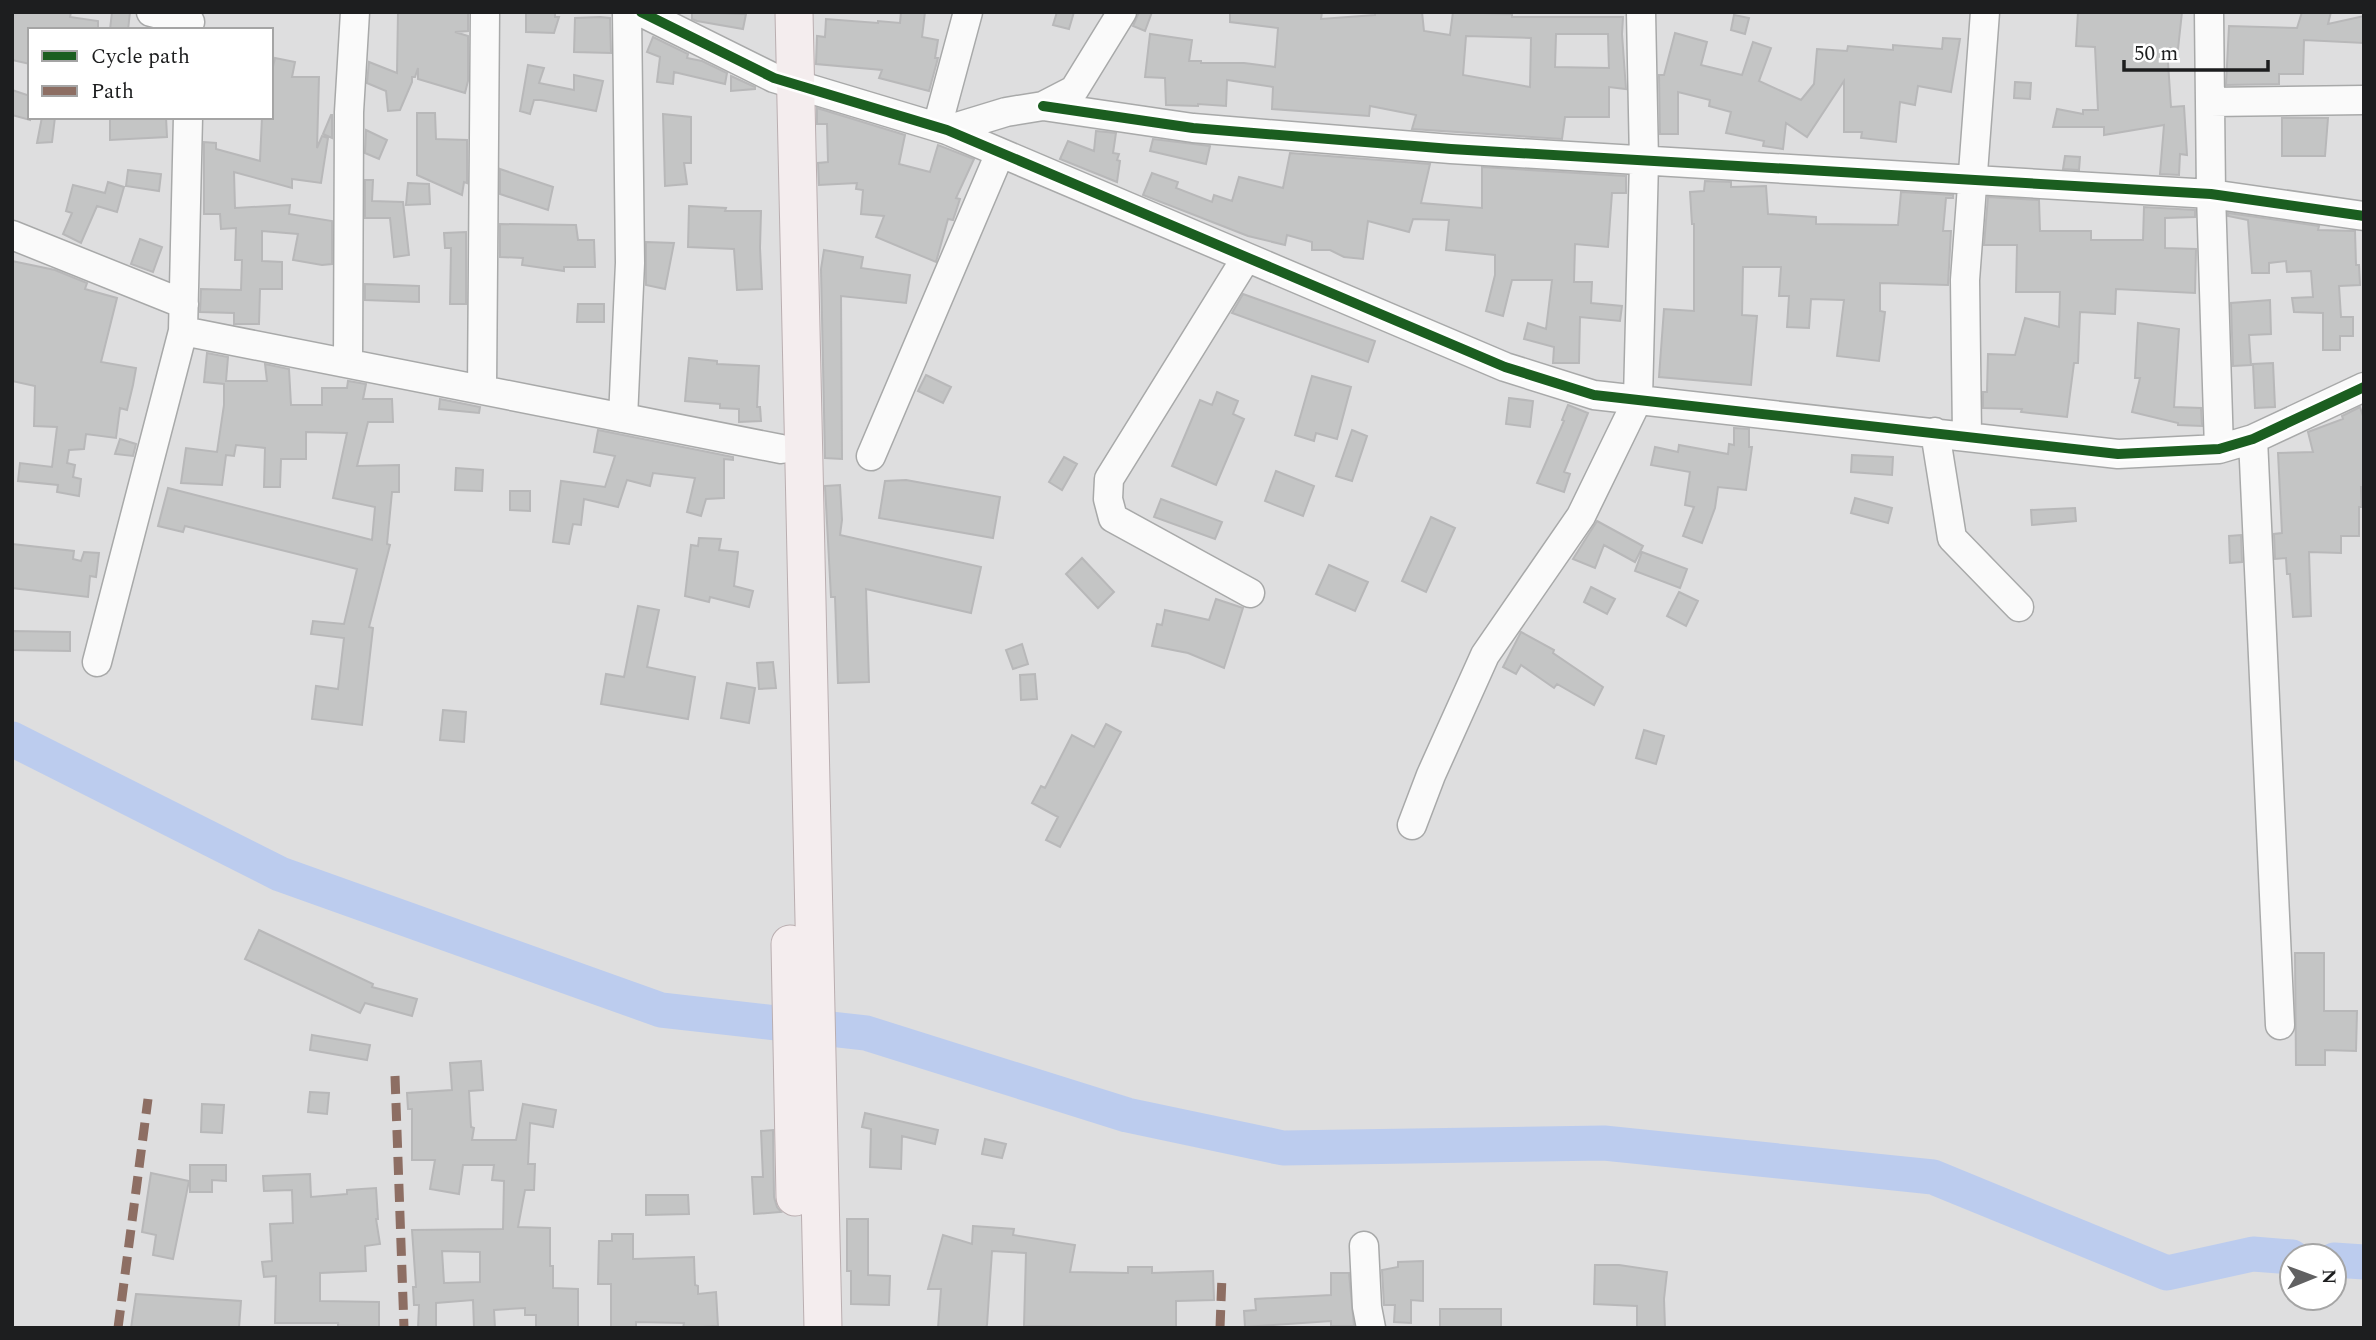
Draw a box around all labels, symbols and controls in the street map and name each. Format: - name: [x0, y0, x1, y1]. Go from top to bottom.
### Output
- legend: [28, 28, 273, 119]
- scale bar: [2124, 28, 2268, 72]
- text: 50 m: [2134, 38, 2178, 70]
- text: Cycle path: [91, 41, 190, 73]
- text: Path: [91, 76, 134, 108]
- north arrow: [2278, 1242, 2348, 1312]
- text: N: [2314, 1269, 2343, 1285]

